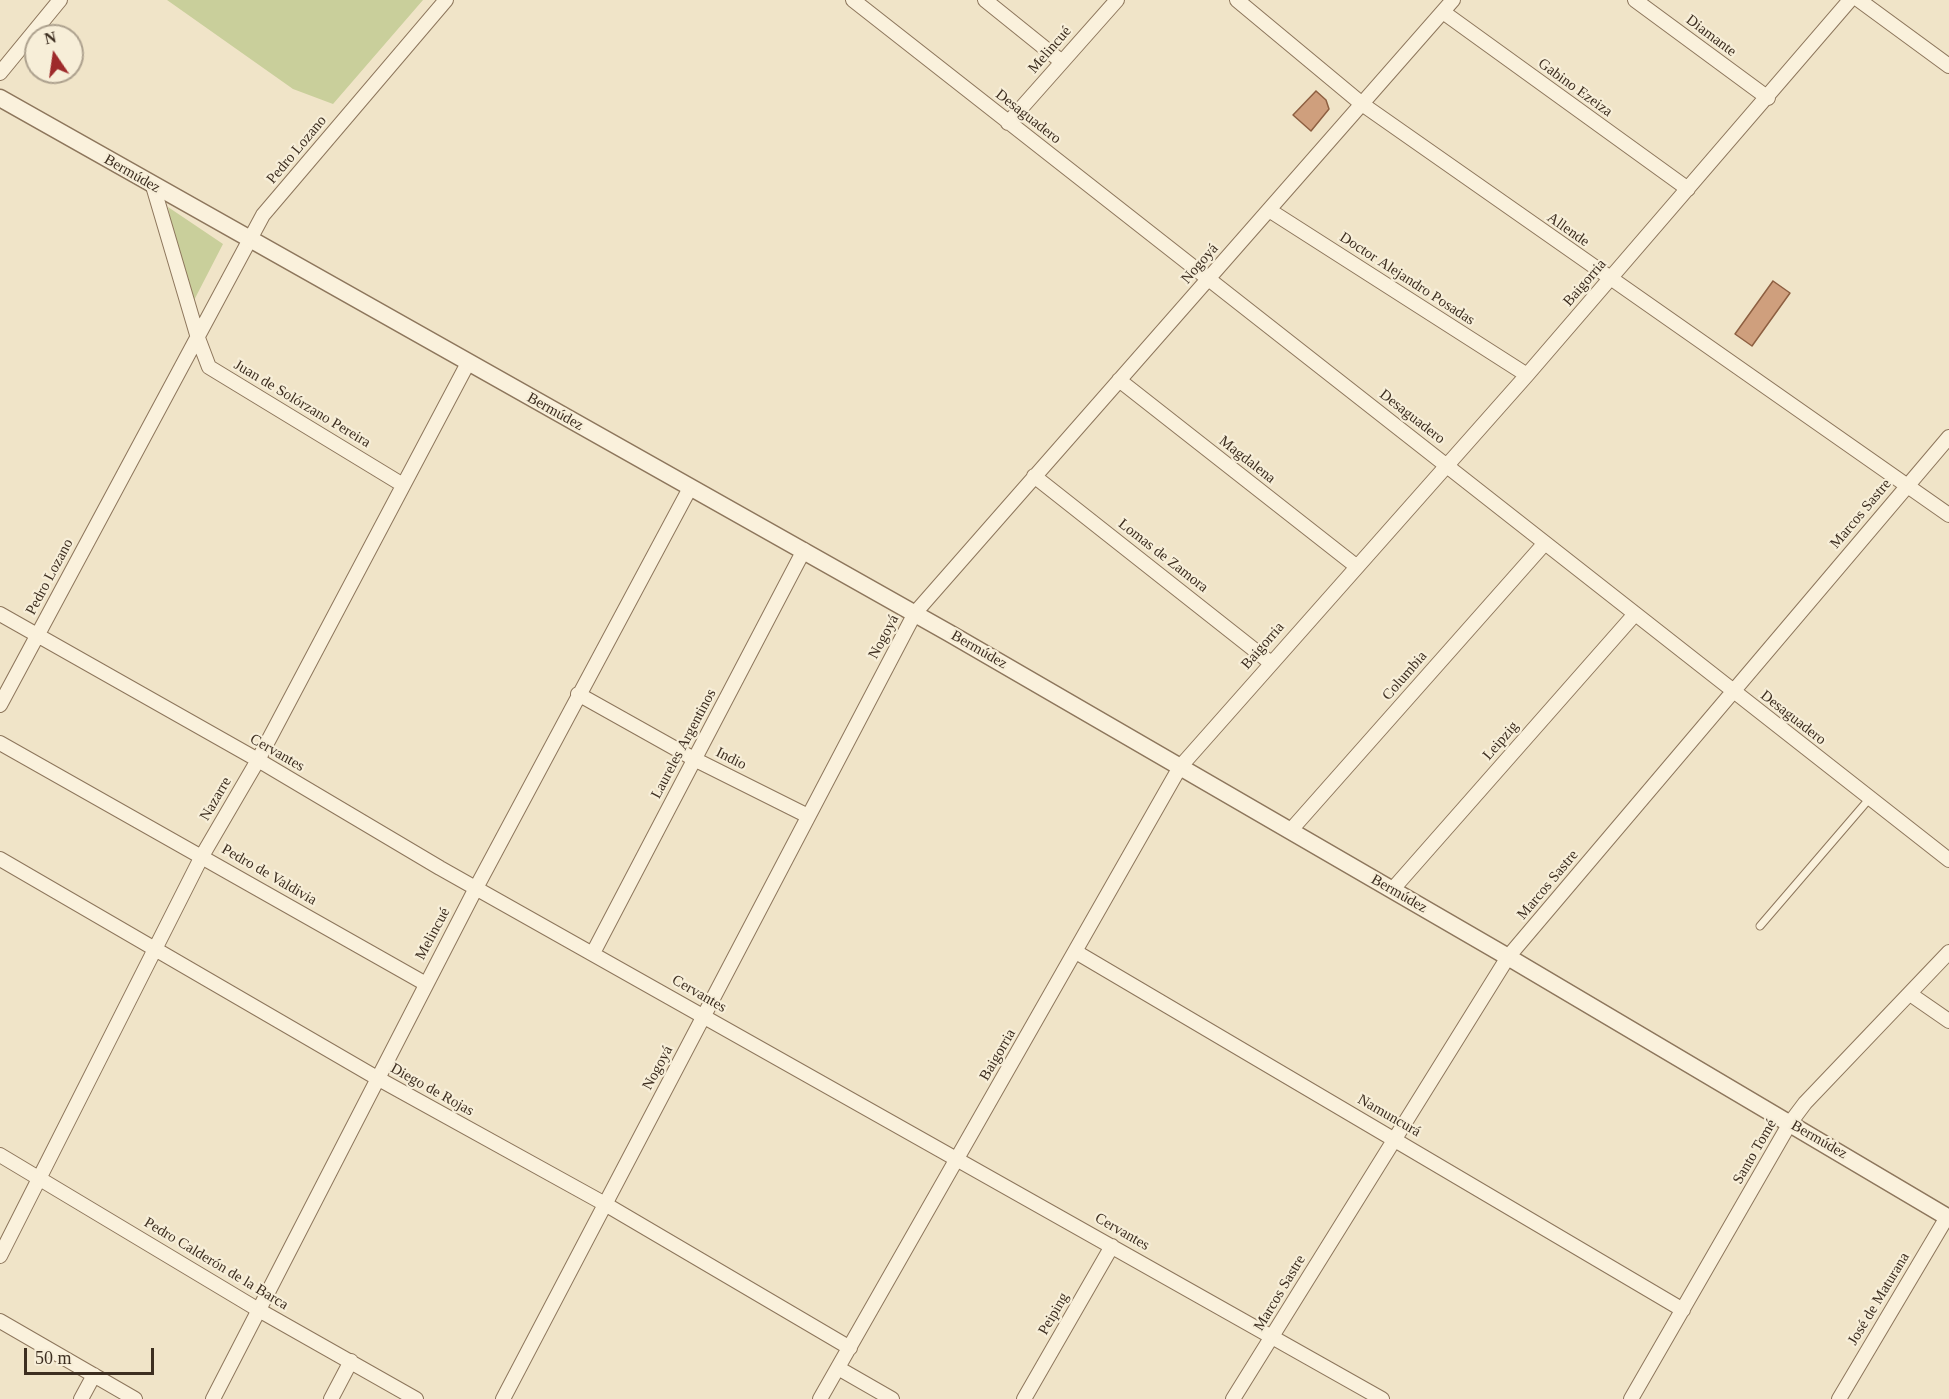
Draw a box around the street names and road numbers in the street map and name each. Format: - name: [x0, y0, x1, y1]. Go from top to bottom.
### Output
- street label: Diamante: [1682, 11, 1740, 61]
- street label: Melincué: [1025, 23, 1075, 77]
- street label: Gabino Ezeiza: [1534, 55, 1616, 121]
- street label: Desaguadero: [992, 86, 1064, 148]
- street label: Pedro Lozano: [263, 112, 331, 188]
- street label: Bermúdez: [101, 151, 163, 197]
- street label: Allende: [1543, 209, 1593, 251]
- street label: Doctor Alejandro Posadas: [1336, 229, 1478, 329]
- street label: Nogoyá: [1178, 240, 1222, 288]
- street label: Baigorria: [1560, 256, 1610, 310]
- street label: Juan de Solórzano Pereira: [230, 356, 374, 452]
- street label: Desaguadero: [1376, 386, 1448, 448]
- street label: Bermúdez: [524, 389, 586, 435]
- street label: Magdalena: [1215, 432, 1279, 488]
- street label: Marcos Sastre: [1827, 476, 1895, 552]
- street label: Lomas de Zamora: [1114, 515, 1212, 597]
- street label: Pedro Lozano: [22, 536, 78, 618]
- street label: Nogoyá: [865, 612, 903, 662]
- street label: Baigorria: [1238, 619, 1288, 673]
- street label: Bermúdez: [948, 627, 1010, 673]
- street label: Columbia: [1379, 648, 1431, 704]
- street label: Laureles Argentinos: [647, 686, 721, 802]
- street label: Desaguadero: [1757, 687, 1829, 749]
- street label: Leipzig: [1479, 718, 1523, 764]
- street label: Cervantes: [247, 730, 307, 776]
- street label: Indio: [713, 744, 749, 774]
- street label: Nazarre: [196, 774, 236, 824]
- street label: Pedro de Valdivia: [218, 841, 320, 909]
- street label: Marcos Sastre: [1514, 847, 1582, 923]
- street label: Bermúdez: [1368, 871, 1430, 917]
- street label: Melincué: [412, 905, 454, 963]
- street label: Cervantes: [669, 971, 729, 1017]
- street label: Baigorria: [976, 1026, 1020, 1084]
- street label: Nogoyá: [639, 1043, 677, 1093]
- street label: Diego de Rojas: [387, 1060, 477, 1120]
- street label: Namuncurá: [1354, 1091, 1424, 1141]
- street label: Santo Tomé: [1729, 1116, 1781, 1188]
- street label: Bermúdez: [1788, 1117, 1850, 1163]
- street label: Cervantes: [1092, 1209, 1152, 1255]
- street label: Pedro Calderón de la Barca: [141, 1214, 291, 1314]
- street label: José de Maturana: [1844, 1249, 1914, 1349]
- street label: Marcos Sastre: [1250, 1252, 1310, 1334]
- street label: Peiping: [1035, 1290, 1073, 1338]

